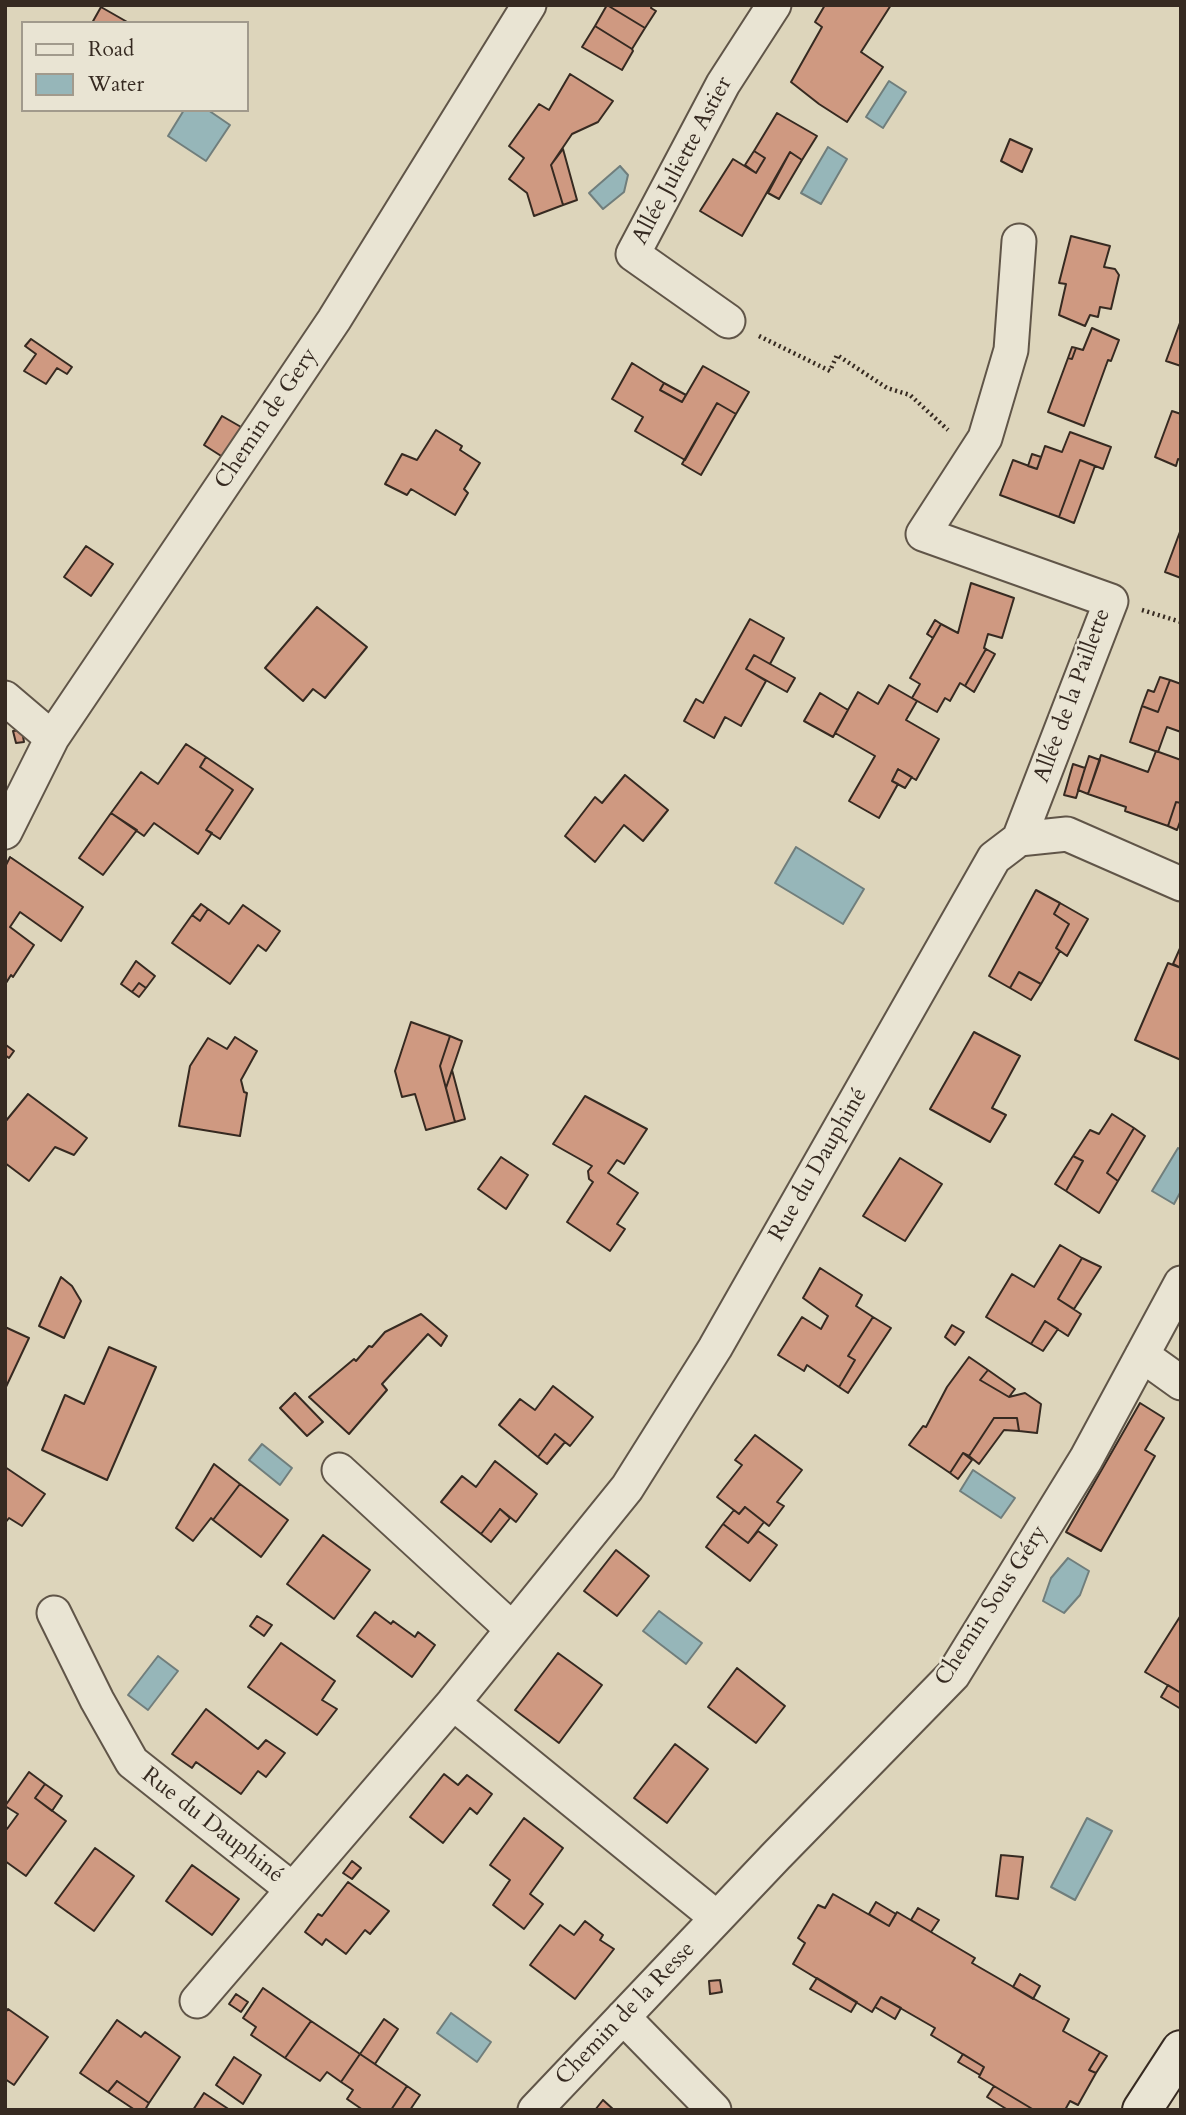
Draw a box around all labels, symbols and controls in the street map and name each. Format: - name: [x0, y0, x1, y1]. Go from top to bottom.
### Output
- legend: [21, 21, 248, 112]
- text: Road: [88, 35, 134, 64]
- text: Water: [88, 70, 144, 99]
- street label: Allée Juliette Astier: [627, 72, 739, 250]
- street label: Chemin de Gery: [210, 343, 324, 495]
- street label: Allée de la Paillette: [1029, 605, 1117, 787]
- street label: Rue du Dauphiné: [764, 1083, 874, 1247]
- street label: Chemin Sous Géry: [930, 1521, 1054, 1691]
- street label: Rue du Dauphiné: [136, 1762, 288, 1890]
- street label: Chemin de la Resse: [550, 1936, 702, 2092]

